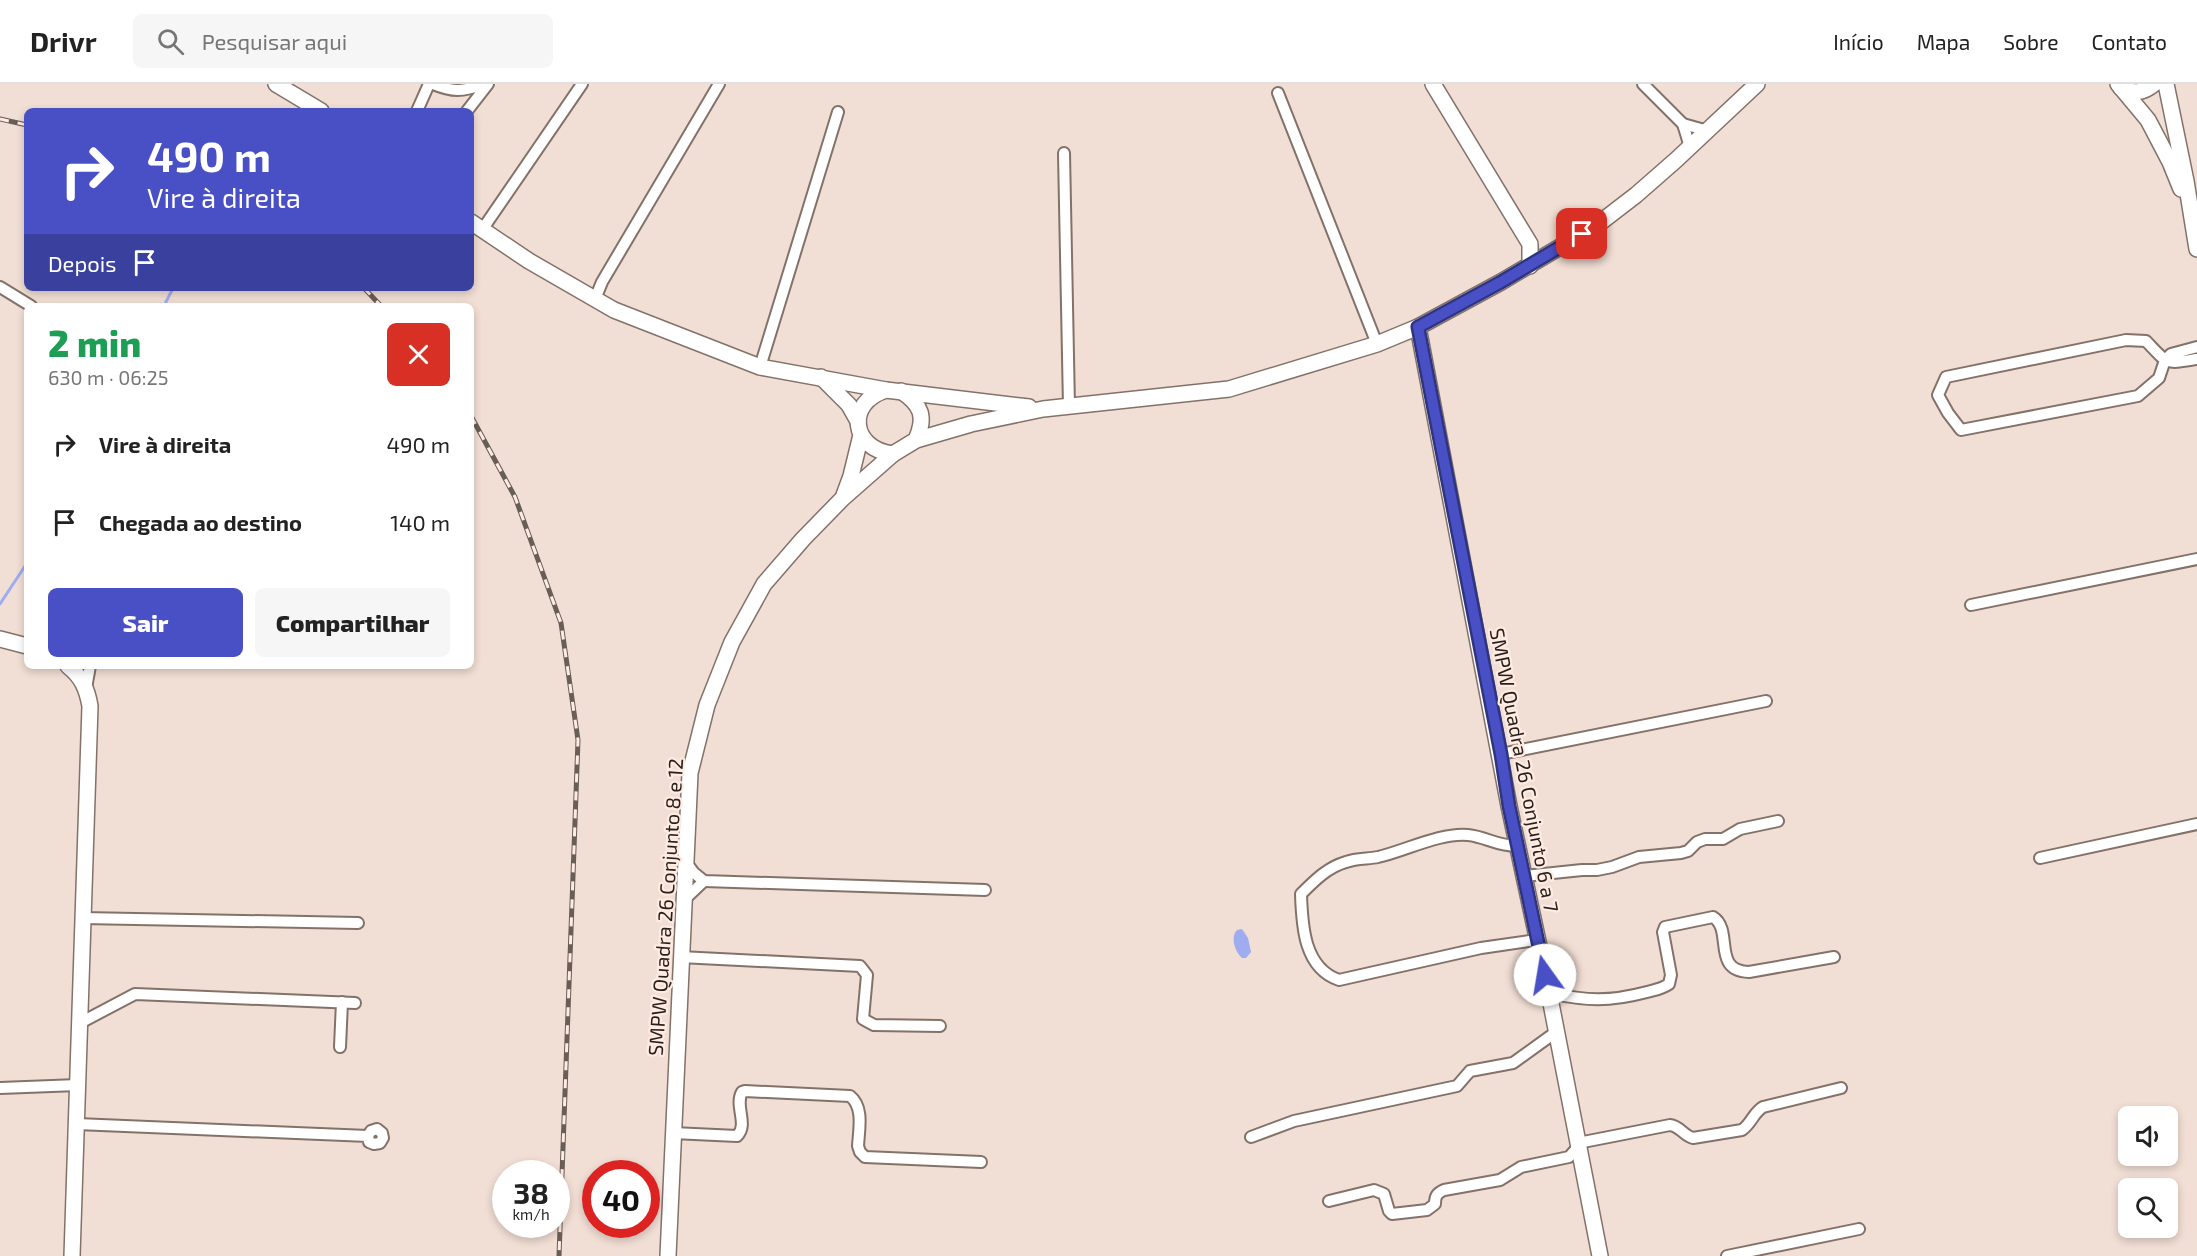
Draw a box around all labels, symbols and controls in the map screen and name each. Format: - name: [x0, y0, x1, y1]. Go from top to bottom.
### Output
- search box: [133, 14, 553, 68]
- text: Drivr: [30, 24, 97, 58]
- icon: search: [154, 25, 187, 58]
- text: Pesquisar aqui: [202, 28, 347, 54]
- text: Início: [1833, 29, 1884, 54]
- text: Mapa: [1917, 29, 1970, 54]
- text: Sobre: [2003, 29, 2058, 54]
- text: Contato: [2091, 29, 2167, 54]
- text: 490 m: [147, 130, 271, 180]
- icon: right: [48, 132, 126, 210]
- text: Vire à direita: [147, 181, 301, 213]
- pin: [1556, 208, 1607, 259]
- icon: arrive: [1565, 217, 1598, 250]
- icon: arrive: [128, 246, 161, 279]
- text: Depois: [48, 250, 116, 276]
- text: 2 min: [48, 321, 141, 364]
- button: close: [387, 323, 450, 386]
- text: 630 m · 06:25: [48, 365, 168, 389]
- icon: right: [48, 428, 81, 461]
- text: Vire à direita: [99, 431, 231, 457]
- text: 490 m: [386, 431, 450, 457]
- icon: arrive: [48, 506, 81, 539]
- text: Chegada ao destino: [99, 509, 302, 535]
- text: 140 m: [390, 509, 450, 535]
- button: Sair: [48, 588, 243, 657]
- button: Compartilhar: [255, 588, 450, 657]
- street label: SMPW Quadra 26 Conjunto 6 a 7: [1486, 626, 1564, 914]
- street label: SMPW Quadra 26 Conjunto 8 e 12: [643, 757, 687, 1057]
- position arrow: [1513, 943, 1577, 1007]
- map controls: [2118, 1106, 2178, 1238]
- button: sound: [2118, 1106, 2178, 1166]
- speed limit sign: 40: [582, 1160, 660, 1238]
- text: 38: [513, 1174, 549, 1210]
- button: search: [2118, 1178, 2178, 1238]
- text: km/h: [512, 1205, 550, 1223]

